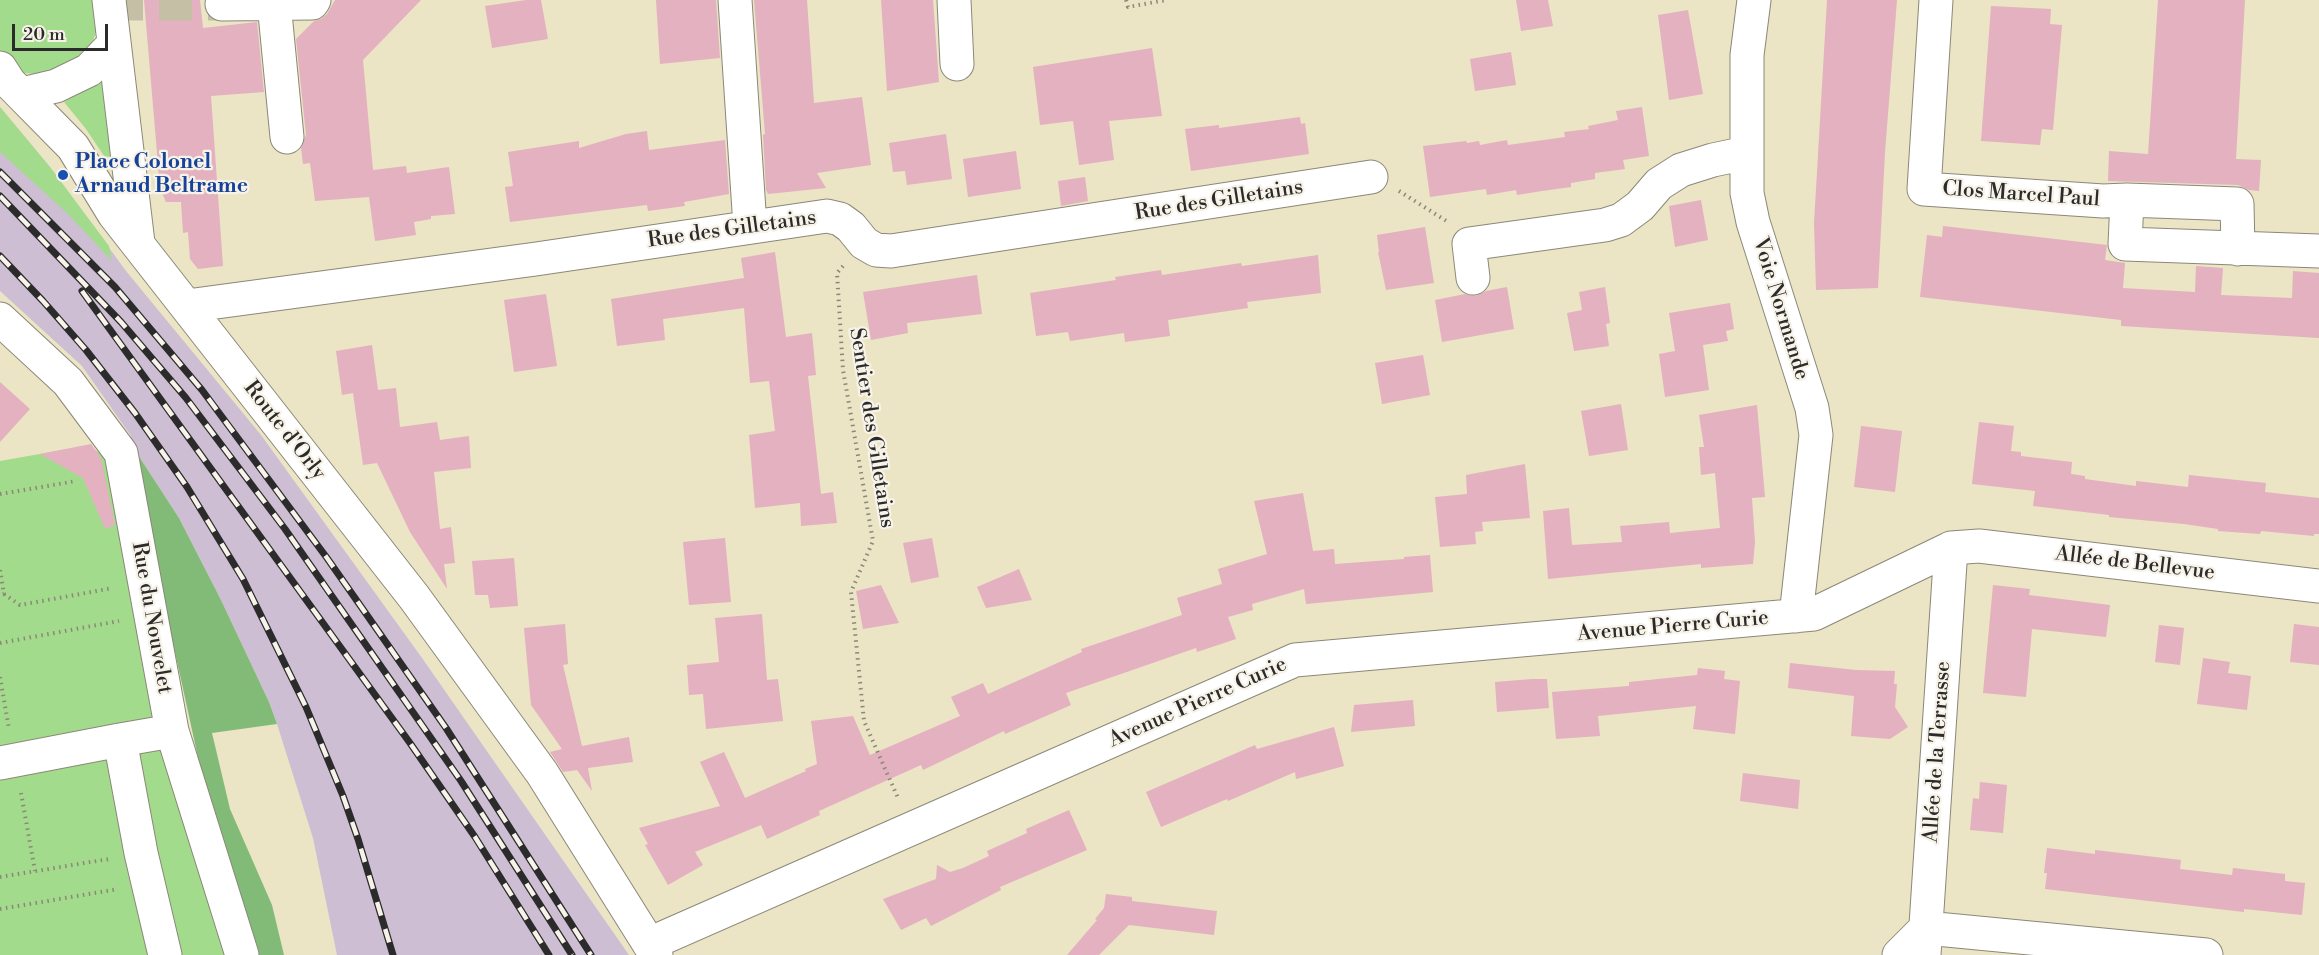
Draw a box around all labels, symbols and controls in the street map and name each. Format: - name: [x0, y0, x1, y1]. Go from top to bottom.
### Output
- scale bar: [15, 12, 111, 50]
- text: 20 m: [23, 23, 65, 46]
- place label: Place Colonel Arnaud Beltrame: [75, 150, 248, 200]
- marker: Place Colonel Arnaud Beltrame: [56, 168, 70, 182]
- street label: Rue des Gilletains: [1133, 175, 1305, 227]
- street label: Clos Marcel Paul: [1941, 177, 2101, 213]
- street label: Rue des Gilletains: [646, 206, 818, 254]
- street label: Voie Normande: [1746, 235, 1814, 383]
- street label: Sentier des Gilletains: [843, 326, 899, 530]
- street label: Route d'Orly: [238, 377, 330, 485]
- street label: Rue du Nouvelet: [125, 540, 177, 696]
- street label: Allée de Bellevue: [2054, 542, 2216, 586]
- street label: Avenue Pierre Curie: [1576, 606, 1770, 648]
- street label: Avenue Pierre Curie: [1105, 652, 1291, 754]
- street label: Allée de la Terrasse: [1919, 660, 1957, 844]

